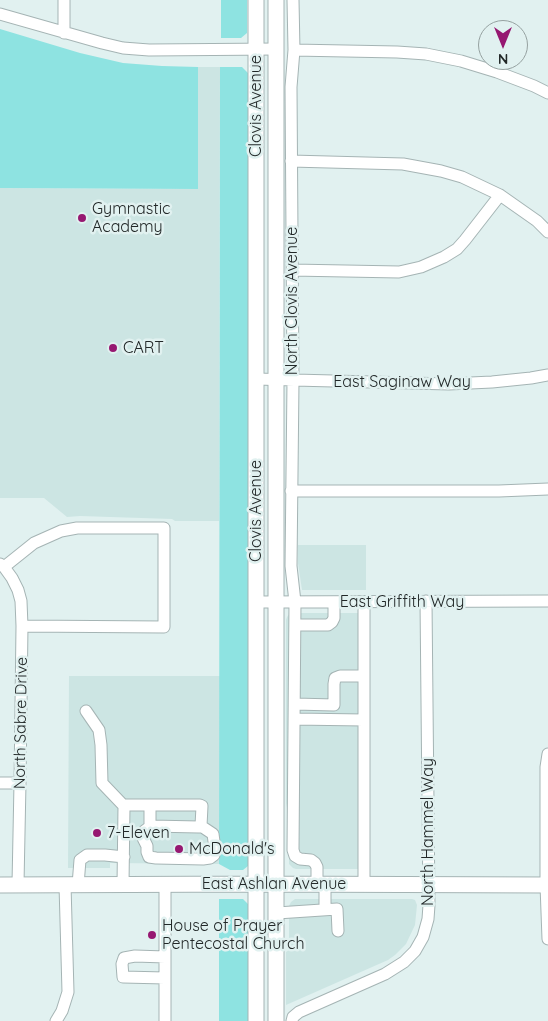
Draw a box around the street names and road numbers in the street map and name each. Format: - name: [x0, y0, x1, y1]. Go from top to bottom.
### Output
- street label: Clovis Avenue: [246, 55, 266, 157]
- street label: North Clovis Avenue: [282, 227, 302, 375]
- street label: East Saginaw Way: [333, 372, 471, 392]
- street label: Clovis Avenue: [246, 460, 266, 562]
- street label: East Griffith Way: [340, 592, 464, 612]
- street label: North Sabre Drive: [10, 657, 32, 789]
- street label: North Hammel Way: [418, 758, 438, 906]
- street label: East Ashlan Avenue: [202, 874, 346, 894]

